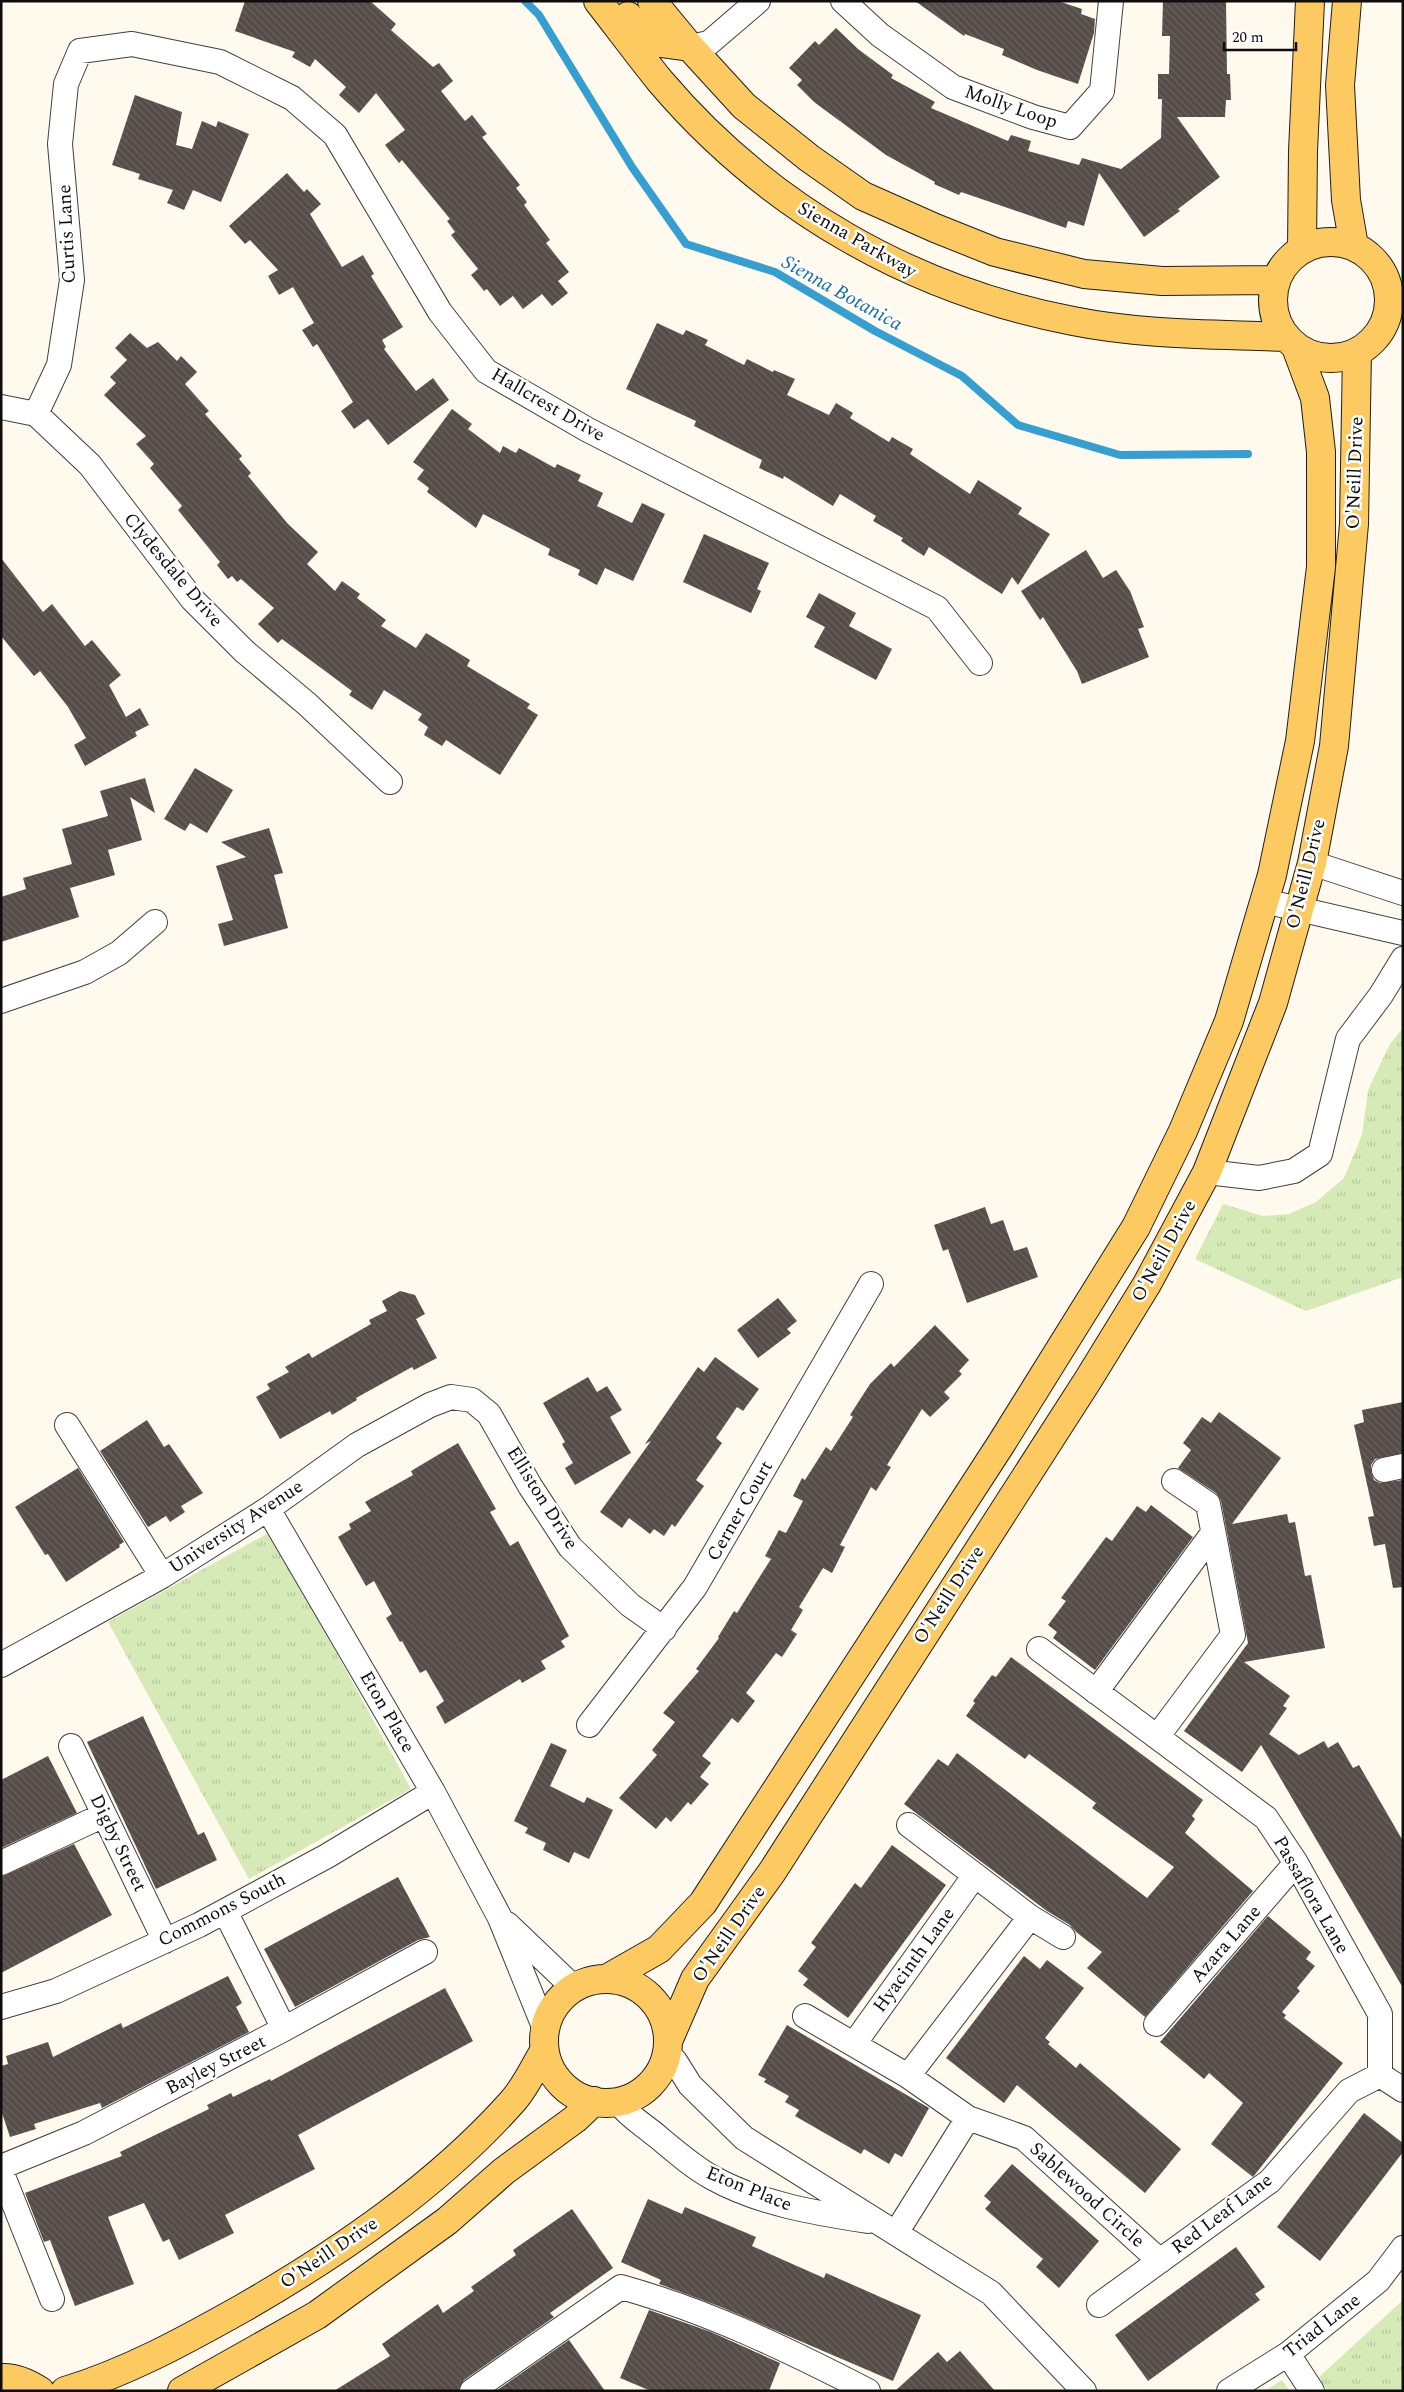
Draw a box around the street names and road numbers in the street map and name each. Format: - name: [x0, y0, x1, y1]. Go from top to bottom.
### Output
- street label: Molly Loop: [960, 78, 1062, 136]
- street label: Curtis Lane: [50, 184, 84, 284]
- street label: Sienna Parkway: [792, 194, 923, 286]
- street label: Hallcrest Drive: [485, 361, 611, 449]
- street label: O'Neill Drive: [1339, 416, 1371, 530]
- street label: Clydesdale Drive: [116, 506, 230, 634]
- street label: O'Neill Drive: [1278, 816, 1334, 932]
- street label: O'Neill Drive: [1124, 1195, 1204, 1307]
- street label: Elliston Drive: [499, 1441, 585, 1555]
- street label: Cerner Court: [699, 1455, 781, 1567]
- street label: University Avenue: [163, 1473, 309, 1581]
- street label: O'Neill Drive: [906, 1540, 992, 1650]
- street label: Eton Place: [352, 1666, 422, 1758]
- street label: Digby Street: [82, 1789, 154, 1897]
- street label: Passaflora Lane: [1265, 1831, 1357, 1959]
- street label: Commons South: [153, 1865, 291, 1955]
- street label: O'Neill Drive: [685, 1879, 773, 1989]
- street label: Azara Lane: [1184, 1898, 1268, 1990]
- street label: Hyacinth Lane: [866, 1901, 962, 2019]
- street label: Bayley Street: [161, 2027, 272, 2103]
- street label: Sablewood Circle: [1023, 2135, 1151, 2255]
- street label: Eton Place: [702, 2159, 796, 2219]
- street label: Red Leaf Lane: [1165, 2166, 1279, 2262]
- street label: O'Neill Drive: [274, 2209, 384, 2297]
- street label: Triad Lane: [1277, 2286, 1367, 2366]

